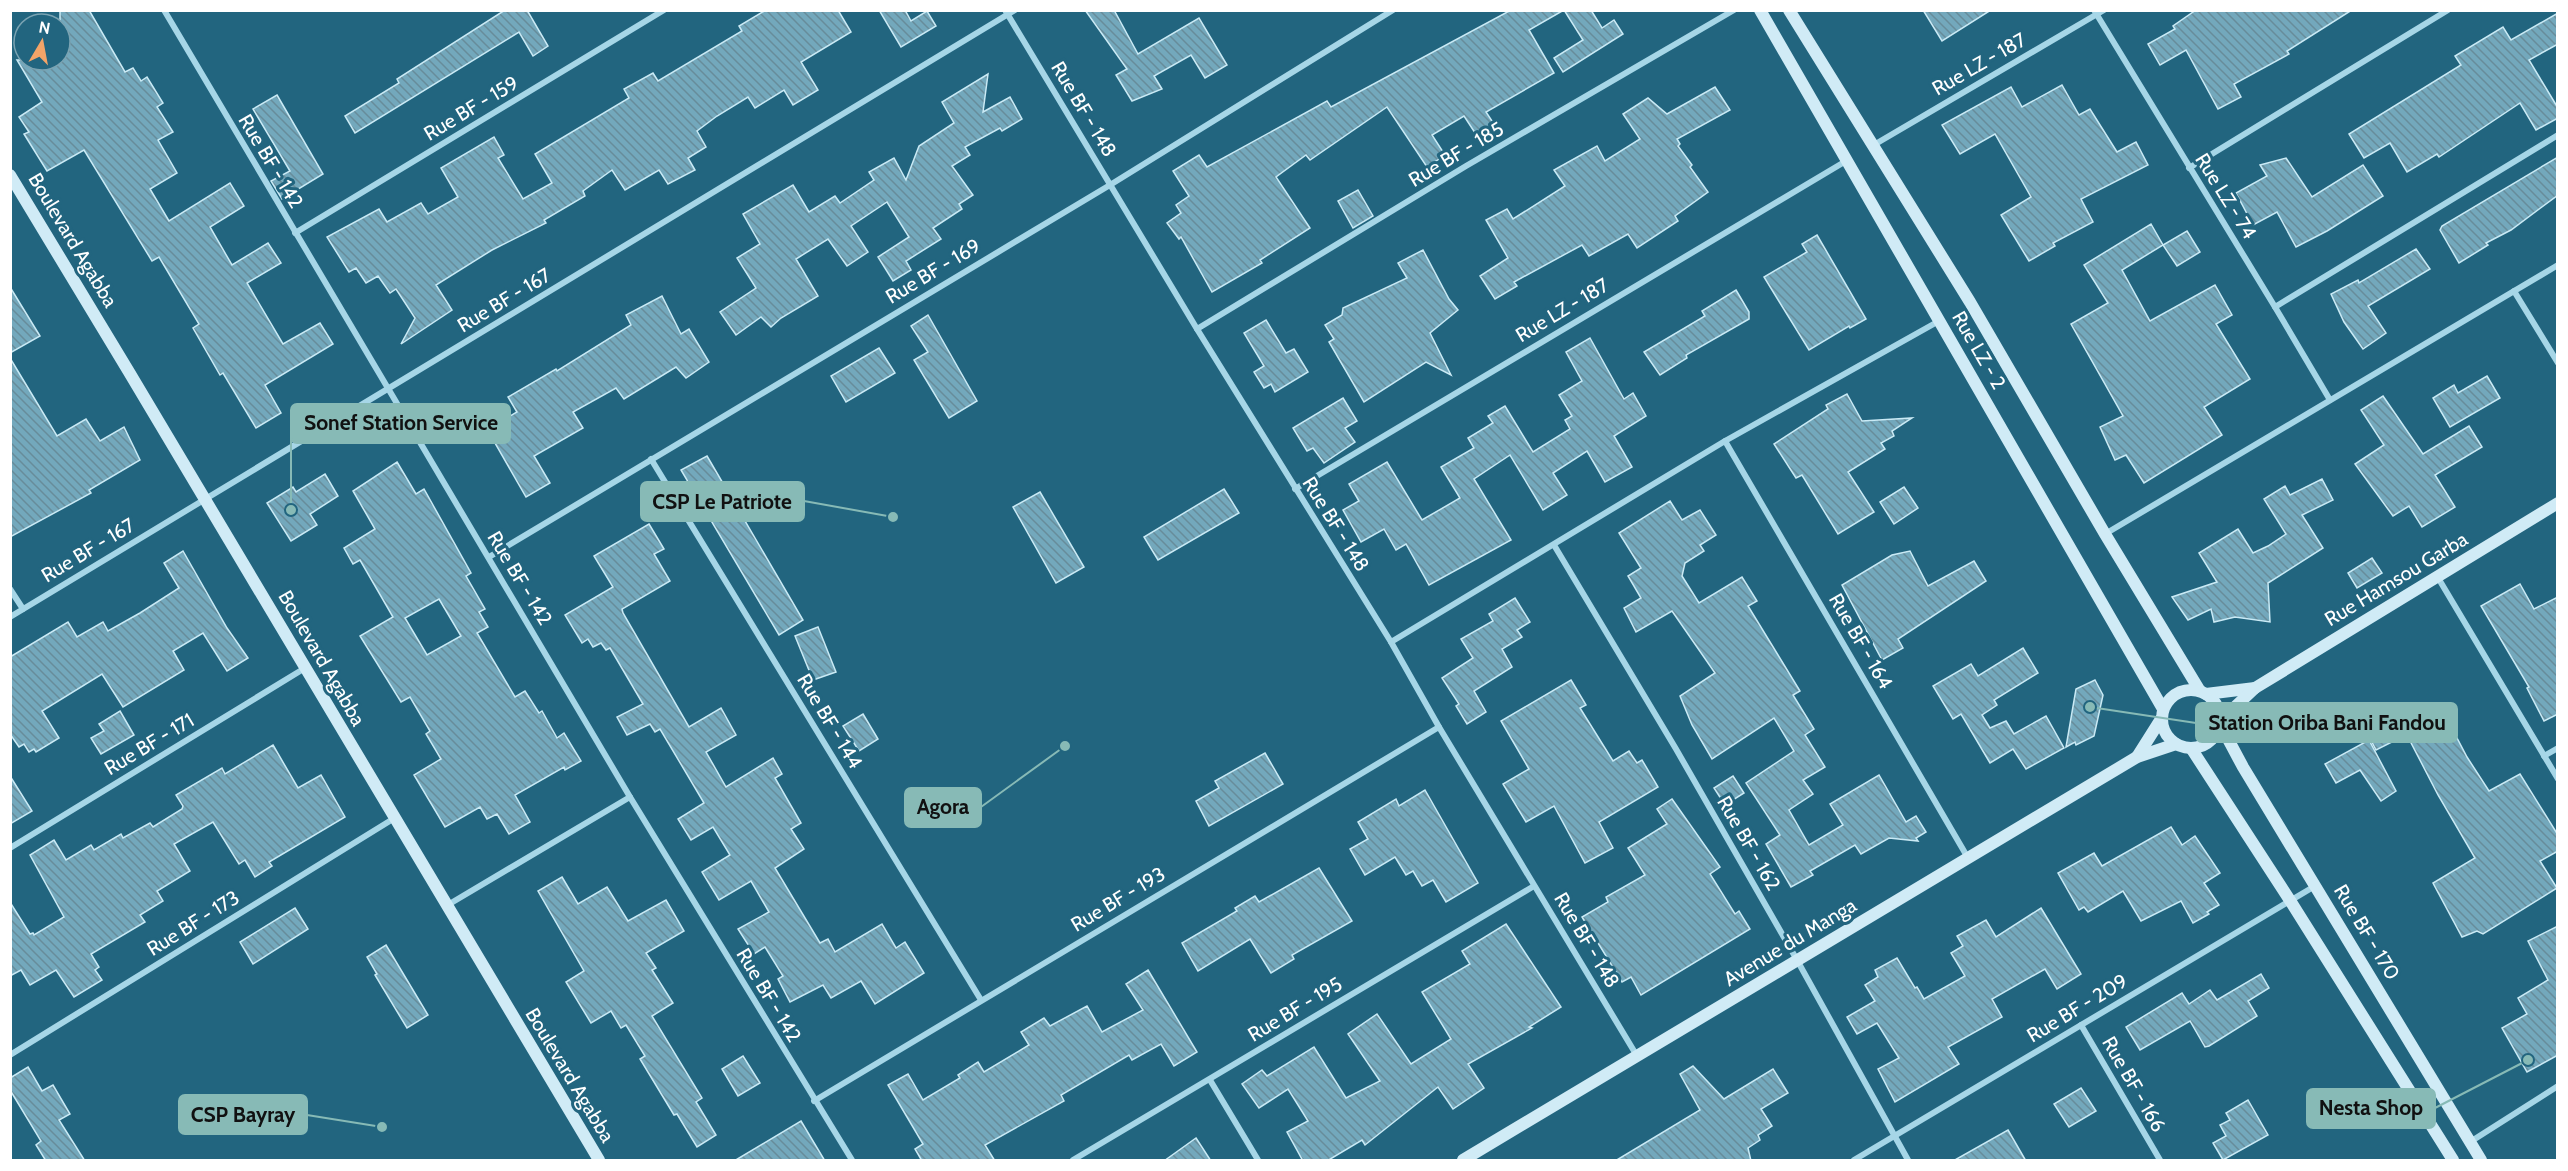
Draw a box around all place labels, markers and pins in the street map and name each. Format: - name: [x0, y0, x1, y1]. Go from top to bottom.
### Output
- callout: Sonef Station Service: [291, 404, 510, 443]
- callout: CSP Le Patriote: [641, 482, 804, 521]
- callout: Station Oriba Bani Fandou: [2196, 703, 2457, 742]
- callout: Agora: [905, 788, 981, 827]
- callout: Nesta Shop: [2307, 1089, 2435, 1128]
- callout: CSP Bayray: [179, 1095, 307, 1134]

